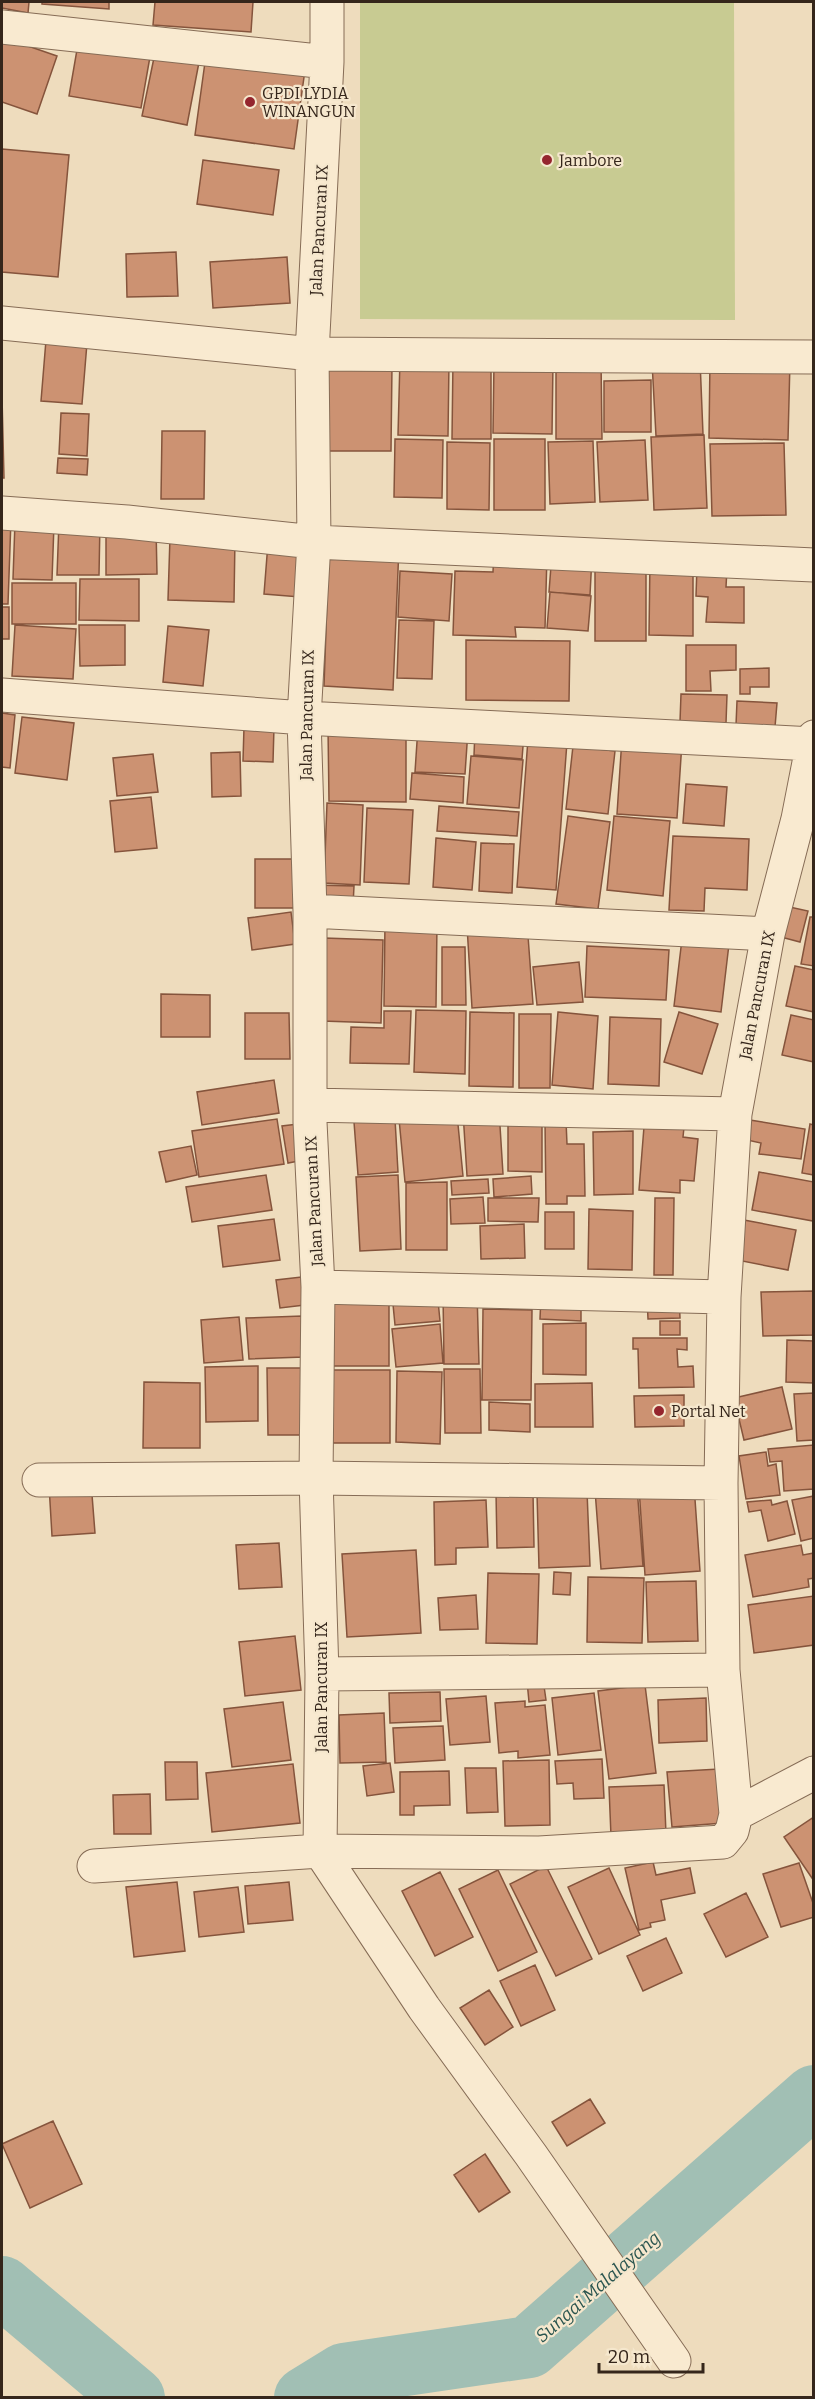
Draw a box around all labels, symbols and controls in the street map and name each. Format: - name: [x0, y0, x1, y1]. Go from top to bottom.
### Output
- place label: GPDI LYDIA WINANGUN: [262, 84, 356, 121]
- marker: GPDI LYDIA WINANGUN: [243, 95, 257, 109]
- place label: Jambore: [558, 151, 622, 170]
- marker: Jambore: [540, 153, 554, 167]
- street label: Jalan Pancuran IX: [306, 164, 332, 297]
- street label: Jalan Pancuran IX: [296, 649, 318, 782]
- street label: Jalan Pancuran IX: [735, 929, 779, 1062]
- street label: Jalan Pancuran IX: [301, 1135, 327, 1268]
- place label: Portal Net: [671, 1402, 746, 1421]
- marker: Portal Net: [652, 1404, 666, 1418]
- street label: Jalan Pancuran IX: [312, 1622, 331, 1753]
- water label: Sungai Malalayang: [531, 2227, 665, 2347]
- scale bar: [599, 2336, 702, 2374]
- text: 20 m: [608, 2346, 650, 2368]

